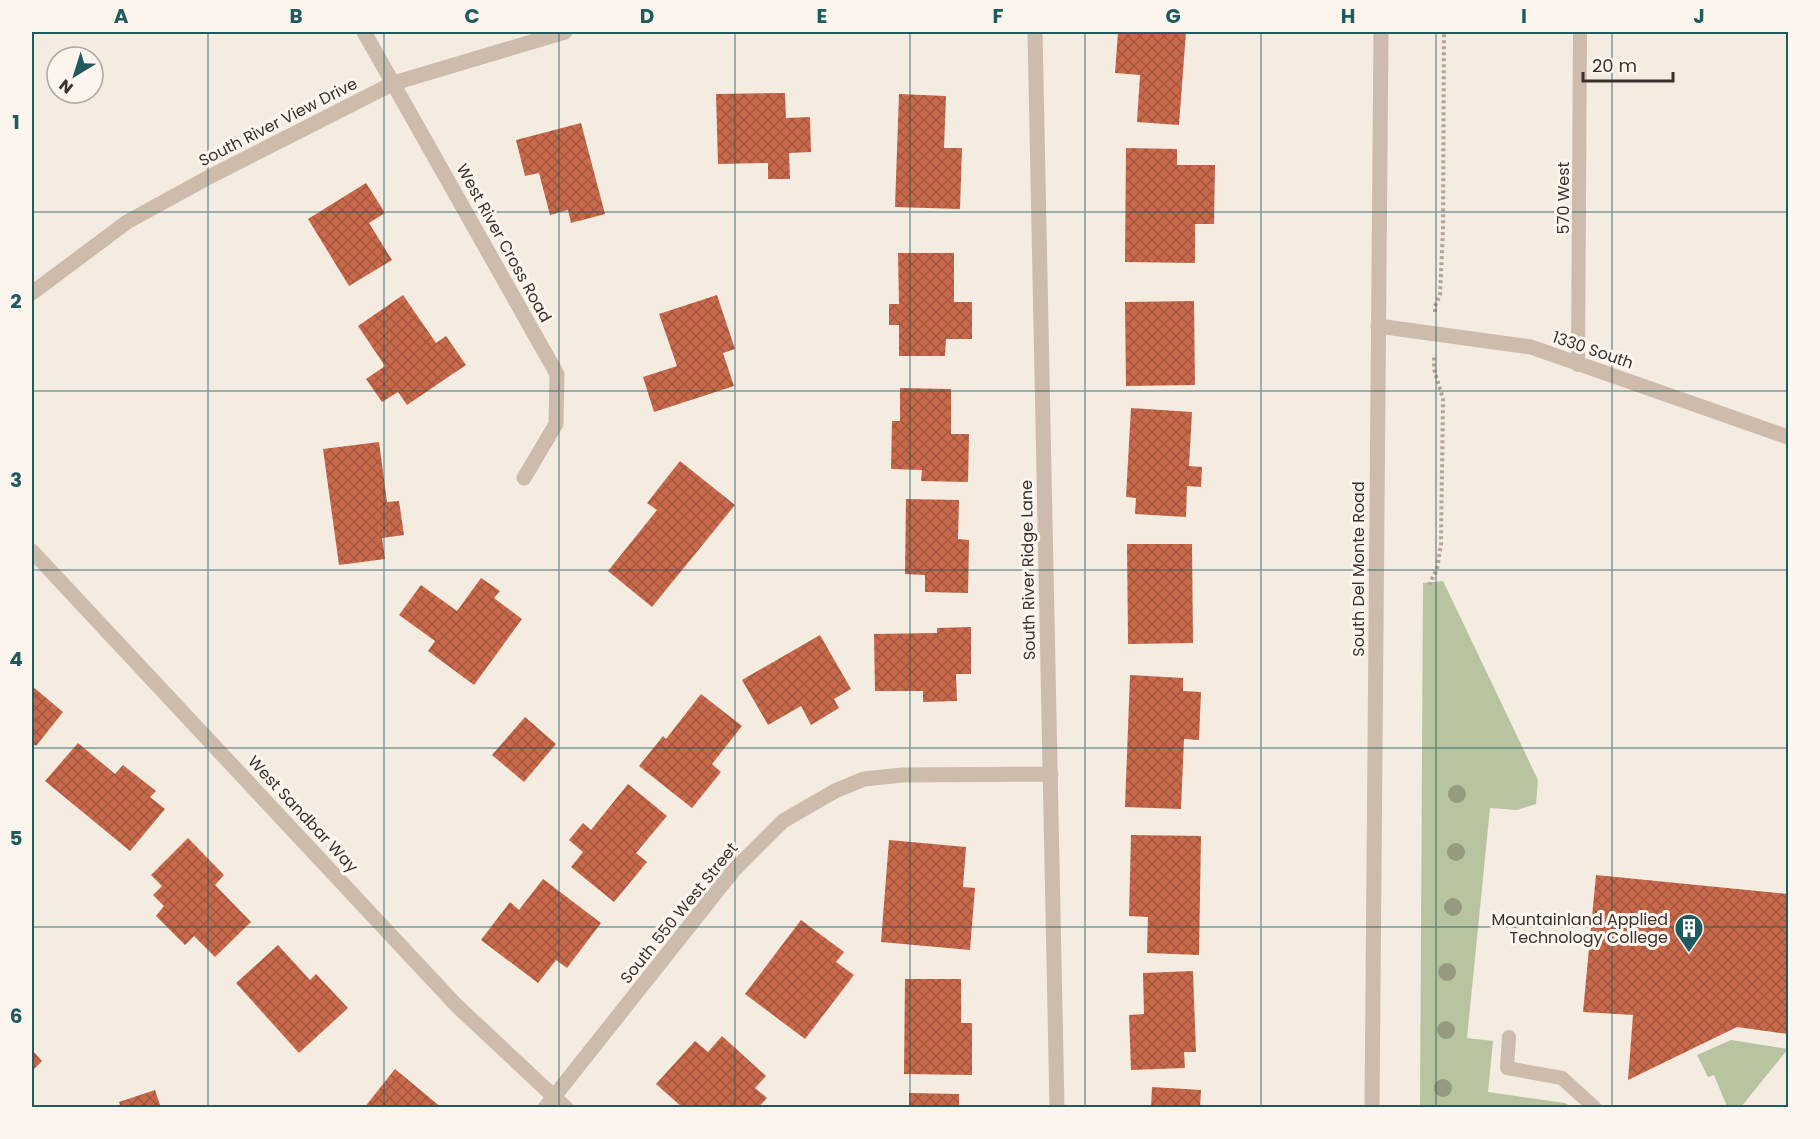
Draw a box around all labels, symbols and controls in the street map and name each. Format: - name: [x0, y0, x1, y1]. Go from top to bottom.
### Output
- text: A: [114, 2, 129, 30]
- text: B: [289, 2, 303, 30]
- text: C: [464, 2, 480, 30]
- text: D: [640, 2, 654, 30]
- text: E: [817, 2, 827, 30]
- text: F: [993, 2, 1004, 30]
- text: G: [1165, 2, 1181, 30]
- text: H: [1341, 2, 1355, 30]
- text: I: [1521, 2, 1527, 30]
- text: J: [1693, 2, 1705, 30]
- north arrow: [45, 45, 105, 105]
- scale bar: [1583, 45, 1673, 83]
- text: 20 m: [1592, 53, 1637, 78]
- street label: South River View Drive: [195, 72, 361, 172]
- text: N: [54, 74, 78, 99]
- text: 1: [12, 108, 20, 136]
- street label: West River Cross Road: [451, 160, 557, 326]
- street label: 570 West: [1552, 161, 1575, 234]
- text: 2: [10, 287, 22, 315]
- street label: 1330 South: [1549, 325, 1637, 375]
- text: 3: [10, 466, 22, 494]
- street label: South River Ridge Lane: [1015, 480, 1041, 660]
- street label: South Del Monte Road: [1347, 481, 1370, 657]
- text: 4: [9, 645, 23, 673]
- street label: West Sandbar Way: [243, 750, 363, 878]
- text: 5: [10, 824, 23, 852]
- street label: South 550 West Street: [615, 837, 743, 988]
- place label: Mountainland Applied Technology College: [1492, 908, 1668, 949]
- building icon: Mountainland Applied Technology College: [1673, 912, 1705, 954]
- text: 6: [10, 1002, 22, 1030]

